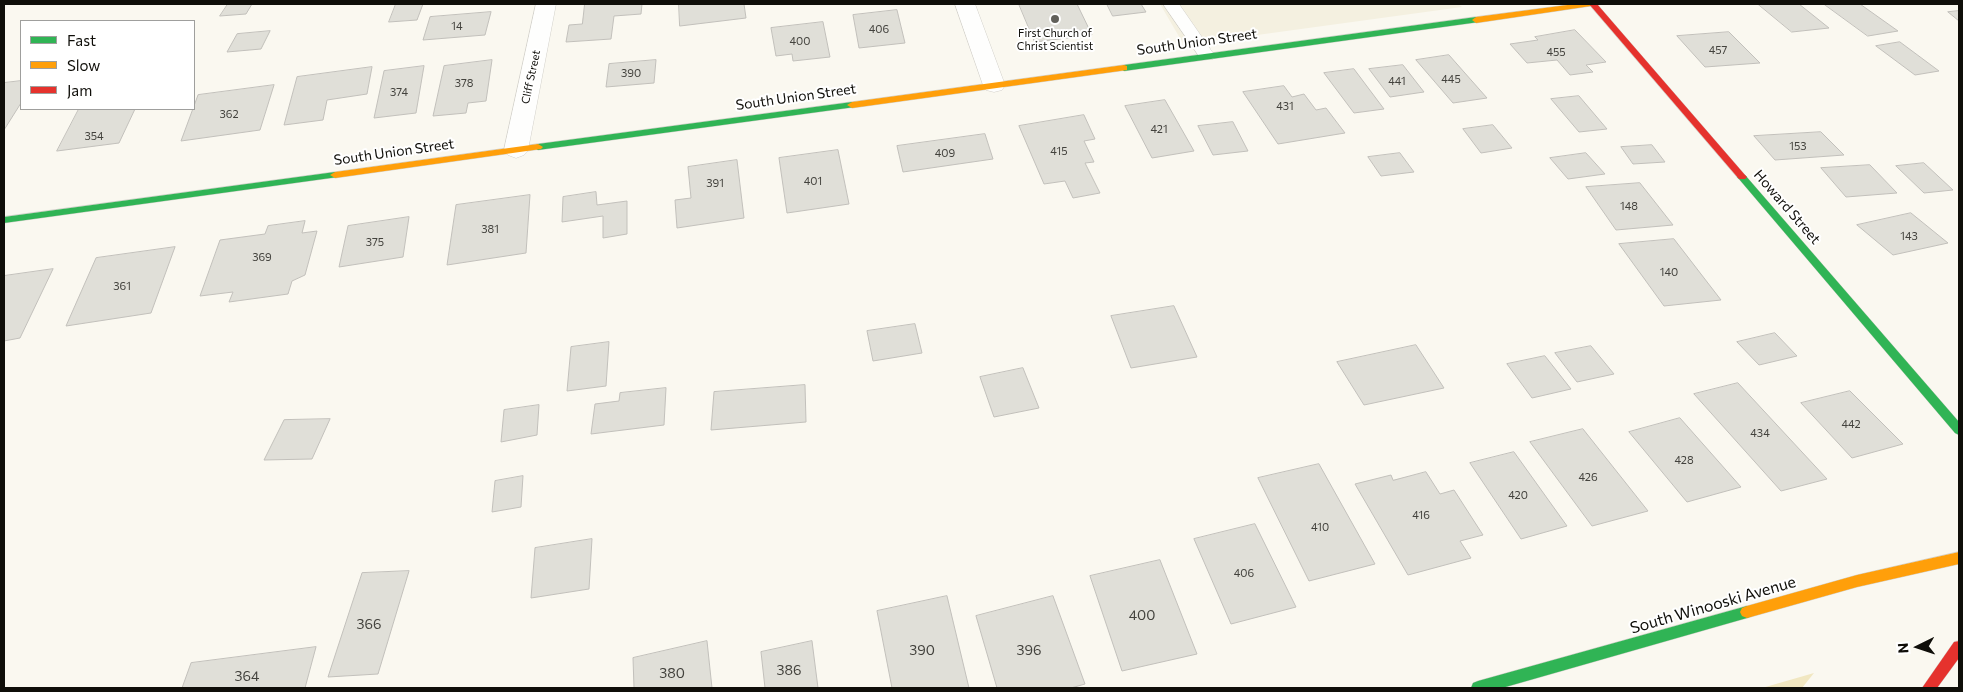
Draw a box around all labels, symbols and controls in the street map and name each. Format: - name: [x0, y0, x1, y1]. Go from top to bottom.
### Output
- marker: First Church of Christ Scientist: [1049, 13, 1061, 25]
- house number: 14: [451, 19, 463, 33]
- legend: [20, 20, 195, 110]
- house number: 406: [869, 22, 889, 36]
- street label: South Union Street: [1136, 25, 1258, 59]
- place label: First Church of Christ Scientist: [1017, 26, 1093, 52]
- text: Fast: [67, 31, 96, 49]
- house number: 400: [790, 34, 810, 48]
- house number: 457: [1709, 43, 1727, 57]
- house number: 455: [1546, 45, 1566, 59]
- street label: Cliff Street: [519, 49, 543, 105]
- text: Slow: [67, 56, 100, 74]
- house number: 390: [621, 66, 641, 80]
- house number: 445: [1441, 72, 1461, 86]
- house number: 441: [1388, 74, 1406, 88]
- house number: 378: [455, 76, 473, 90]
- street label: South Union Street: [735, 80, 857, 114]
- text: Jam: [67, 81, 92, 99]
- house number: 374: [390, 85, 408, 99]
- house number: 431: [1276, 99, 1294, 113]
- house number: 362: [219, 107, 239, 121]
- house number: 421: [1150, 122, 1168, 136]
- house number: 354: [84, 129, 104, 143]
- street label: South Union Street: [333, 135, 455, 169]
- house number: 153: [1789, 139, 1807, 153]
- house number: 415: [1050, 144, 1068, 158]
- house number: 409: [935, 146, 955, 160]
- street label: Howard Street: [1750, 167, 1824, 247]
- house number: 401: [804, 174, 822, 188]
- house number: 391: [706, 176, 724, 190]
- house number: 148: [1620, 199, 1638, 213]
- house number: 381: [481, 222, 499, 236]
- house number: 143: [1900, 229, 1918, 243]
- house number: 375: [366, 235, 384, 249]
- house number: 369: [252, 250, 272, 264]
- house number: 140: [1660, 265, 1678, 279]
- house number: 361: [113, 279, 131, 293]
- house number: 442: [1841, 417, 1861, 431]
- house number: 434: [1750, 426, 1770, 440]
- house number: 428: [1674, 453, 1694, 467]
- house number: 426: [1578, 470, 1598, 484]
- house number: 420: [1508, 488, 1528, 502]
- house number: 416: [1412, 508, 1430, 522]
- house number: 410: [1311, 520, 1329, 534]
- house number: 406: [1234, 566, 1254, 580]
- street label: South Winooski Avenue: [1628, 572, 1798, 638]
- house number: 400: [1129, 607, 1155, 623]
- house number: 366: [357, 616, 381, 632]
- north arrow: [1893, 622, 1943, 672]
- house number: 390: [909, 642, 935, 658]
- house number: 396: [1017, 642, 1041, 658]
- text: N: [1894, 642, 1911, 654]
- house number: 386: [777, 662, 801, 678]
- house number: 380: [659, 665, 685, 681]
- house number: 364: [235, 668, 259, 684]

